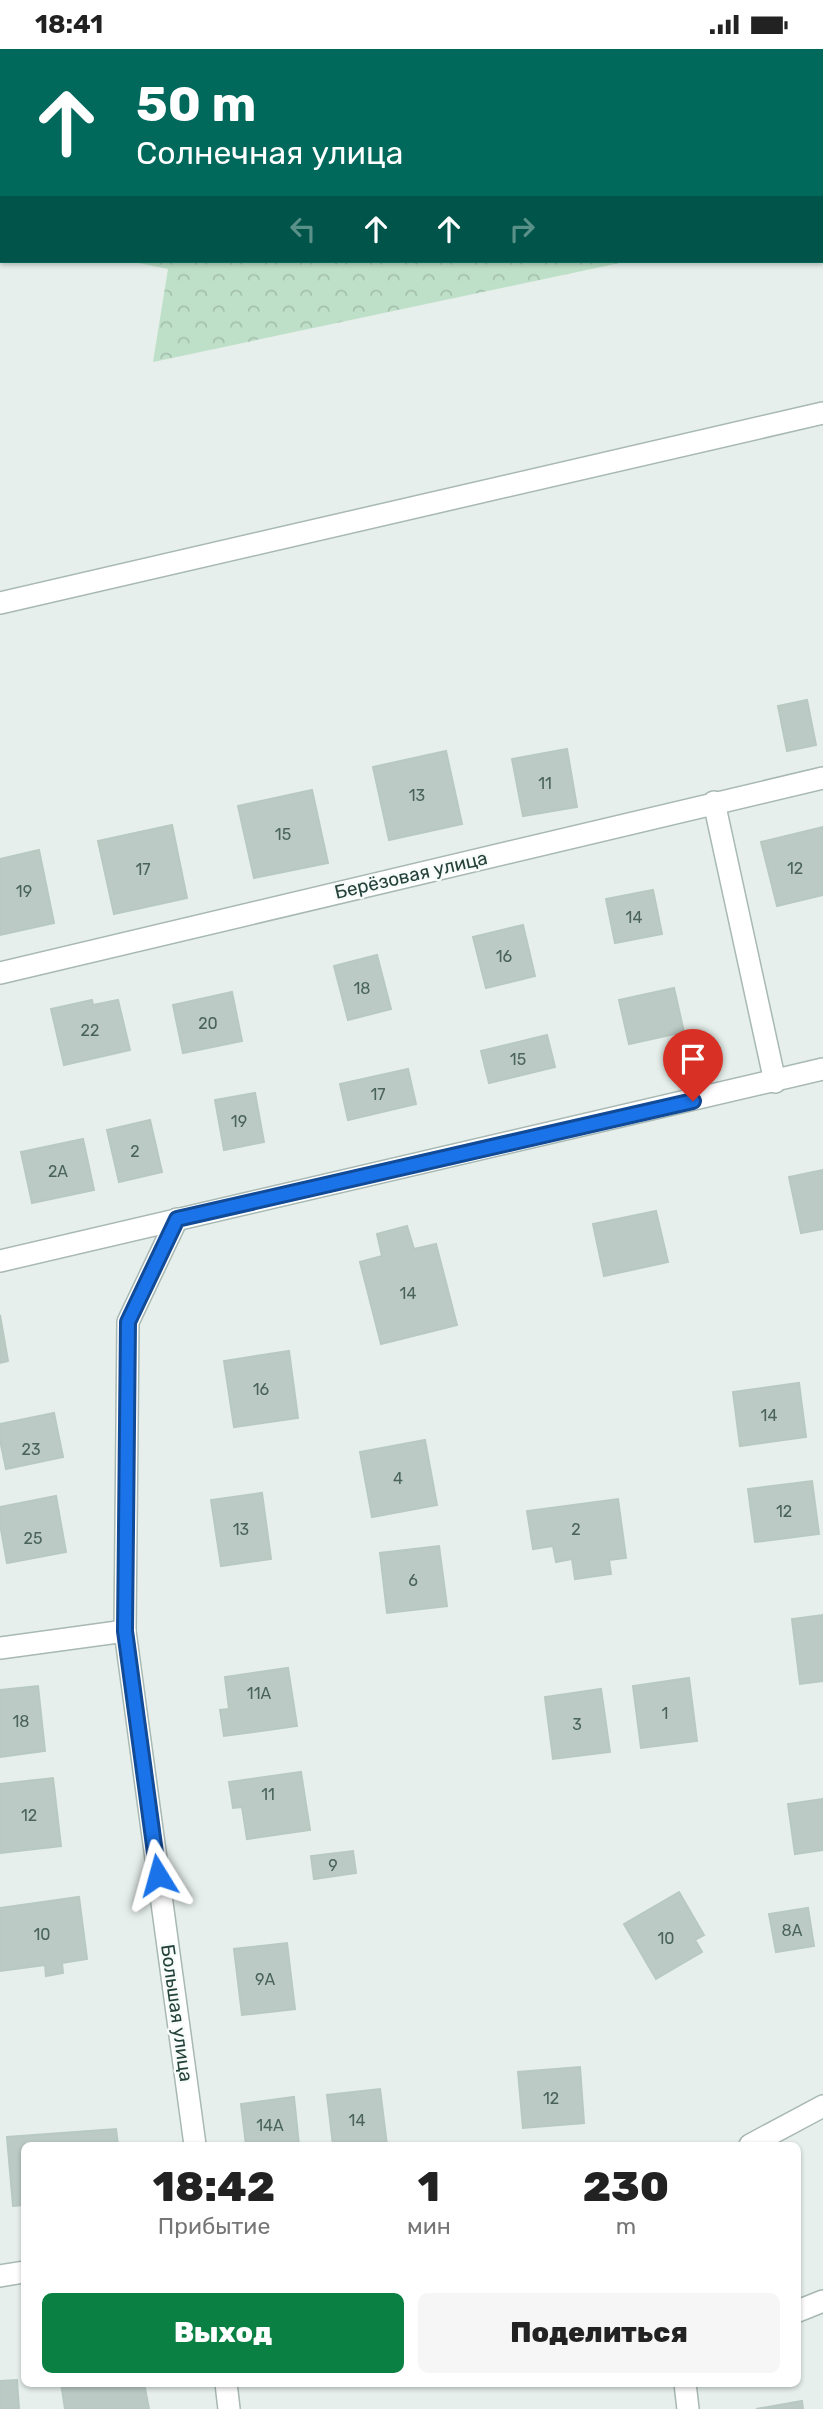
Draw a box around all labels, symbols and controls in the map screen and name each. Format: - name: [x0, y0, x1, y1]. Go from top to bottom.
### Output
- text: 18:41: [35, 9, 103, 40]
- text: 50 m: [136, 75, 256, 133]
- icon: ahead: [21, 77, 112, 168]
- text: Солнечная улица: [136, 134, 403, 172]
- icon: left: [284, 210, 322, 248]
- icon: ahead: [357, 210, 395, 248]
- icon: ahead: [430, 210, 468, 248]
- icon: right: [503, 210, 541, 248]
- house number: 11: [538, 774, 552, 793]
- house number: 13: [409, 786, 425, 805]
- house number: 15: [275, 825, 291, 844]
- street label: Берёзовая улица: [332, 846, 490, 904]
- house number: 12: [787, 859, 803, 878]
- house number: 17: [135, 860, 151, 879]
- house number: 19: [16, 882, 32, 901]
- house number: 14: [626, 908, 642, 927]
- house number: 16: [496, 947, 513, 966]
- house number: 18: [353, 979, 371, 998]
- house number: 20: [198, 1014, 218, 1033]
- house number: 22: [81, 1021, 99, 1040]
- pin: [663, 1029, 723, 1101]
- icon: arrive: [674, 1040, 712, 1078]
- house number: 15: [510, 1050, 526, 1069]
- house number: 17: [370, 1085, 386, 1104]
- house number: 19: [231, 1112, 247, 1131]
- house number: 2: [130, 1142, 140, 1161]
- house number: 2А: [48, 1162, 68, 1181]
- house number: 14: [400, 1284, 416, 1303]
- house number: 16: [253, 1380, 270, 1399]
- house number: 14: [761, 1406, 777, 1425]
- house number: 23: [21, 1440, 41, 1459]
- house number: 4: [393, 1469, 403, 1488]
- house number: 12: [776, 1502, 792, 1521]
- house number: 13: [233, 1520, 249, 1539]
- house number: 2: [571, 1520, 581, 1539]
- house number: 25: [24, 1529, 42, 1548]
- house number: 6: [408, 1571, 418, 1590]
- house number: 11А: [247, 1684, 271, 1703]
- house number: 1: [662, 1704, 668, 1723]
- house number: 18: [12, 1712, 30, 1731]
- house number: 3: [572, 1715, 582, 1734]
- house number: 11: [261, 1785, 275, 1804]
- house number: 12: [21, 1806, 37, 1825]
- position arrow: [121, 1838, 195, 1912]
- house number: 9: [328, 1856, 338, 1875]
- house number: 8А: [782, 1921, 803, 1940]
- house number: 10: [33, 1925, 51, 1944]
- house number: 10: [657, 1929, 675, 1948]
- street label: Большая улица: [156, 1943, 198, 2083]
- house number: 9А: [255, 1970, 275, 1989]
- house number: 12: [543, 2089, 559, 2108]
- house number: 14: [349, 2111, 365, 2130]
- house number: 14А: [256, 2116, 284, 2135]
- text: 18:42: [153, 2162, 275, 2212]
- text: 1: [418, 2162, 440, 2212]
- text: 230: [583, 2162, 669, 2212]
- text: Прибытие: [158, 2212, 270, 2240]
- text: мин: [407, 2212, 451, 2240]
- text: m: [616, 2212, 636, 2240]
- button: Выход: [42, 2293, 404, 2373]
- button: Поделиться: [418, 2293, 780, 2373]

